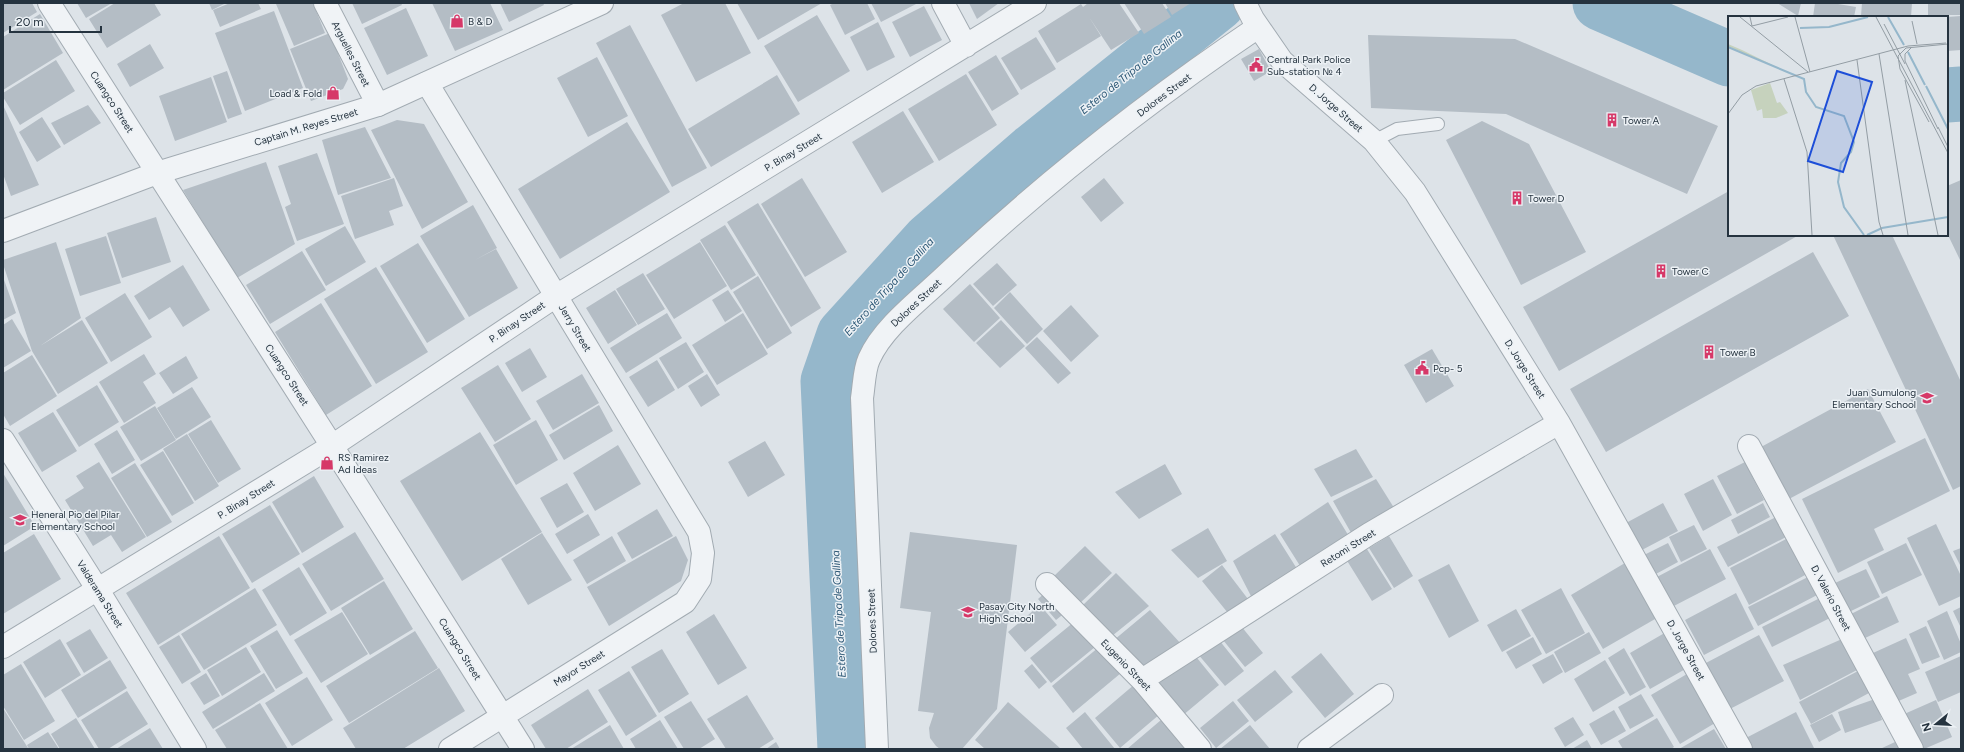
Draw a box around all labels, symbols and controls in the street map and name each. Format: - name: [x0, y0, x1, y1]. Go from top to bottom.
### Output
- scale bar: [10, 8, 101, 34]
- shop icon: B & D: [449, 13, 465, 29]
- text: 20 m: [16, 15, 44, 29]
- place label: B & D: [468, 15, 492, 28]
- inset map: [1728, 16, 1948, 236]
- street label: Arguelles Street: [329, 19, 373, 89]
- water label: Estero de Tripa de Gallina: [1077, 26, 1185, 117]
- place label: Central Park Police Sub-station № 4: [1267, 53, 1351, 78]
- public building icon: Central Park Police Sub-station № 4: [1248, 57, 1264, 73]
- street label: Cuangco Street: [87, 69, 137, 136]
- street label: Dolores Street: [1134, 70, 1194, 120]
- street label: D. Jorge Street: [1306, 81, 1366, 135]
- shop icon: Load & Fold: [325, 85, 341, 101]
- place label: Load & Fold: [269, 87, 322, 100]
- street label: Captain M. Reyes Street: [253, 105, 360, 149]
- building icon: Tower A: [1604, 112, 1620, 128]
- place label: Tower A: [1623, 114, 1660, 127]
- street label: P. Binay Street: [762, 130, 824, 174]
- building icon: Tower D: [1509, 190, 1525, 206]
- place label: Tower D: [1528, 192, 1565, 205]
- water label: Estero de Tripa de Gallina: [841, 235, 937, 339]
- building icon: Tower C: [1653, 263, 1669, 279]
- place label: Tower C: [1672, 265, 1709, 278]
- street label: Dolores Street: [888, 276, 944, 330]
- street label: P. Binay Street: [486, 298, 548, 346]
- street label: Jerry Street: [556, 302, 594, 354]
- street label: D. Jorge Street: [1502, 337, 1549, 401]
- street label: Cuangco Street: [262, 342, 312, 409]
- building icon: Tower B: [1701, 344, 1717, 360]
- place label: Tower B: [1720, 346, 1756, 359]
- public building icon: Pcp- 5: [1414, 360, 1430, 376]
- place label: Pcp- 5: [1433, 362, 1463, 375]
- place label: Juan Sumulong Elementary School: [1832, 386, 1916, 411]
- school or university icon: Juan Sumulong Elementary School: [1919, 390, 1935, 406]
- place label: RS Ramirez Ad Ideas: [338, 451, 389, 476]
- shop icon: RS Ramirez Ad Ideas: [319, 455, 335, 471]
- street label: P. Binay Street: [215, 476, 277, 522]
- place label: Heneral Pio del Pilar Elementary School: [31, 508, 120, 533]
- school or university icon: Heneral Pio del Pilar Elementary School: [12, 512, 28, 528]
- street label: Retomi Street: [1318, 526, 1378, 570]
- water label: Estero de Tripa de Gallina: [829, 549, 849, 678]
- street label: Valderama Street: [74, 558, 126, 631]
- street label: D. Valerio Street: [1808, 563, 1854, 633]
- street label: Dolores Street: [864, 588, 880, 654]
- place label: Pasay City North High School: [979, 600, 1055, 625]
- school or university icon: Pasay City North High School: [960, 604, 976, 620]
- street label: Cuangco Street: [436, 615, 484, 683]
- street label: D. Jorge Street: [1664, 617, 1708, 683]
- street label: Eugenio Street: [1098, 636, 1154, 694]
- street label: Mayor Street: [551, 647, 607, 689]
- north arrow: [1916, 704, 1956, 744]
- text: N: [1919, 721, 1934, 733]

